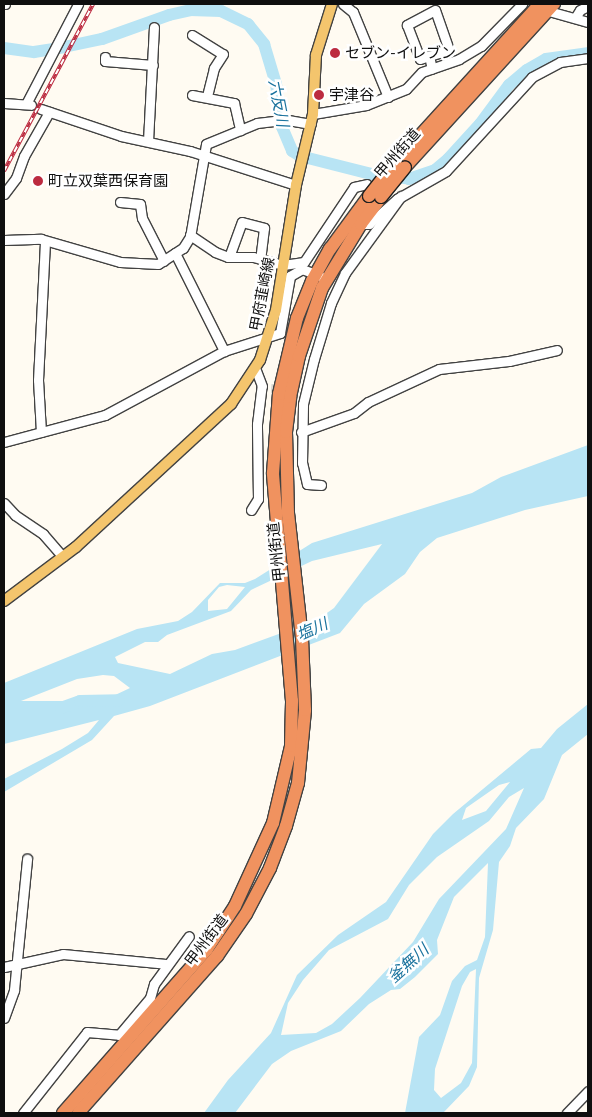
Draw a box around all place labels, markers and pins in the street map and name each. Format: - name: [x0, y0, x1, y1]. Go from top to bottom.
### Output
- place label: セブン-イレブン: [345, 44, 456, 62]
- marker: セブン-イレブン: [329, 47, 341, 59]
- place label: 宇津谷: [329, 86, 374, 104]
- marker: 宇津谷: [313, 89, 325, 101]
- place label: 町立双葉西保育園: [48, 172, 168, 190]
- marker: 町立双葉西保育園: [32, 175, 44, 187]

